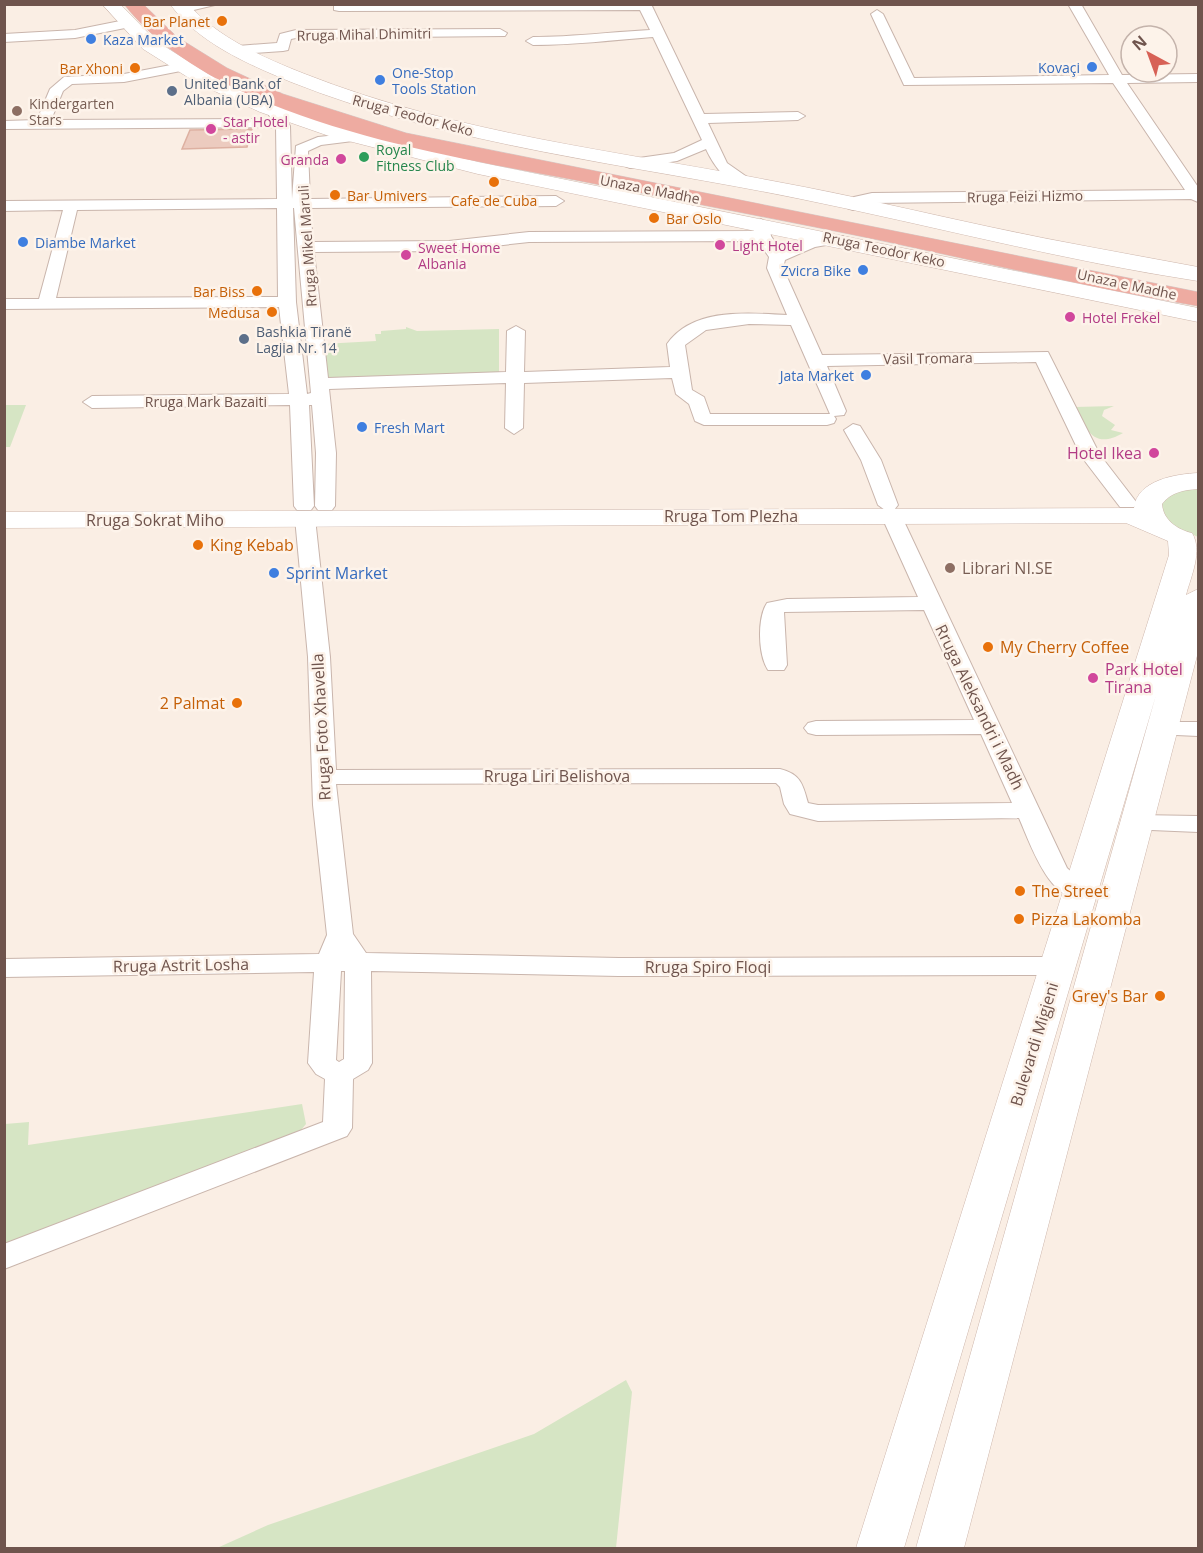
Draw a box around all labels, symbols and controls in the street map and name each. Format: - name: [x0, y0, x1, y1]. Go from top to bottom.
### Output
- place label: Bar Planet: [143, 12, 210, 31]
- marker: Bar Planet: [215, 14, 229, 28]
- street label: Rruga Mihal Dhimitri: [297, 23, 431, 45]
- north arrow: [1119, 24, 1179, 84]
- place label: Kaza Market: [103, 30, 184, 49]
- text: N: [1127, 30, 1151, 55]
- marker: Kaza Market: [84, 32, 98, 46]
- place label: Kovaçi: [1038, 58, 1080, 77]
- place label: Bar Xhoni: [60, 59, 123, 78]
- marker: Kovaçi: [1085, 60, 1099, 74]
- marker: Bar Xhoni: [128, 61, 142, 75]
- place label: One-Stop Tools Station: [392, 63, 476, 98]
- marker: One-Stop Tools Station: [373, 73, 387, 87]
- place label: United Bank of Albania (UBA): [184, 74, 282, 109]
- marker: United Bank of Albania (UBA): [165, 84, 179, 98]
- street label: Rruga Teodor Keko: [350, 90, 476, 140]
- place label: Kindergarten Stars: [29, 94, 114, 129]
- marker: Kindergarten Stars: [10, 104, 24, 118]
- place label: Star Hotel - astir: [223, 112, 288, 147]
- marker: Star Hotel - astir: [204, 122, 218, 136]
- place label: Royal Fitness Club: [376, 140, 455, 175]
- place label: Granda: [280, 150, 329, 169]
- marker: Royal Fitness Club: [357, 150, 371, 164]
- marker: Granda: [334, 152, 348, 166]
- street label: Unaza e Madhe: [598, 170, 702, 208]
- marker: Cafe de Cuba: [487, 175, 501, 189]
- street label: Rruga Mikel Maruli: [293, 184, 321, 308]
- street label: Rruga Feizi Hizmo: [967, 185, 1083, 207]
- place label: Bar Umivers: [347, 186, 427, 205]
- marker: Bar Umivers: [328, 188, 342, 202]
- place label: Cafe de Cuba: [451, 191, 537, 210]
- place label: Bar Oslo: [666, 209, 722, 228]
- marker: Bar Oslo: [647, 211, 661, 225]
- street label: Rruga Teodor Keko: [821, 227, 947, 271]
- place label: Diambe Market: [35, 233, 136, 252]
- marker: Diambe Market: [16, 235, 30, 249]
- place label: Light Hotel: [732, 236, 803, 255]
- place label: Sweet Home Albania: [418, 238, 501, 273]
- marker: Light Hotel: [713, 238, 727, 252]
- marker: Sweet Home Albania: [399, 248, 413, 262]
- place label: Zvicra Bike: [781, 261, 851, 280]
- marker: Zvicra Bike: [856, 263, 870, 277]
- street label: Unaza e Madhe: [1075, 264, 1179, 304]
- place label: Bar Biss: [193, 282, 245, 301]
- marker: Bar Biss: [250, 284, 264, 298]
- place label: Medusa: [208, 303, 260, 322]
- marker: Medusa: [265, 305, 279, 319]
- place label: Hotel Frekel: [1082, 308, 1160, 327]
- marker: Hotel Frekel: [1063, 310, 1077, 324]
- place label: Bashkia Tiranë Lagjia Nr. 14: [256, 322, 352, 357]
- marker: Bashkia Tiranë Lagjia Nr. 14: [237, 332, 251, 346]
- street label: Vasil Tromara: [883, 348, 973, 368]
- place label: Jata Market: [778, 366, 854, 385]
- marker: Jata Market: [859, 368, 873, 382]
- street label: Rruga Mark Bazaiti: [145, 392, 267, 411]
- place label: Fresh Mart: [374, 418, 445, 437]
- marker: Fresh Mart: [355, 420, 369, 434]
- place label: Hotel Ikea: [1067, 442, 1142, 464]
- marker: Hotel Ikea: [1147, 446, 1161, 460]
- street label: Rruga Tom Plezha: [664, 505, 798, 527]
- street label: Rruga Sokrat Miho: [86, 509, 224, 531]
- place label: King Kebab: [210, 534, 294, 556]
- marker: King Kebab: [191, 538, 205, 552]
- place label: Librari NI.SE: [962, 557, 1053, 579]
- marker: Librari NI.SE: [943, 561, 957, 575]
- place label: Sprint Market: [286, 562, 388, 584]
- marker: Sprint Market: [267, 566, 281, 580]
- street label: Rruga Aleksandri i Madh: [930, 621, 1030, 793]
- place label: My Cherry Coffee: [1000, 636, 1129, 658]
- marker: My Cherry Coffee: [981, 640, 995, 654]
- street label: Rruga Foto Xhavella: [306, 653, 336, 801]
- place label: Park Hotel Tirana: [1105, 658, 1183, 698]
- marker: Park Hotel Tirana: [1086, 671, 1100, 685]
- place label: 2 Palmat: [160, 692, 225, 714]
- marker: 2 Palmat: [230, 696, 244, 710]
- street label: Rruga Liri Belishova: [484, 765, 630, 787]
- place label: The Street: [1032, 880, 1109, 902]
- marker: The Street: [1013, 884, 1027, 898]
- place label: Pizza Lakomba: [1031, 908, 1141, 930]
- marker: Pizza Lakomba: [1012, 912, 1026, 926]
- street label: Rruga Astrit Losha: [113, 953, 249, 977]
- street label: Rruga Spiro Floqi: [645, 956, 771, 978]
- street label: Bulevardi Migjeni: [1005, 979, 1063, 1109]
- place label: Grey's Bar: [1072, 985, 1148, 1007]
- marker: Grey's Bar: [1153, 989, 1167, 1003]

